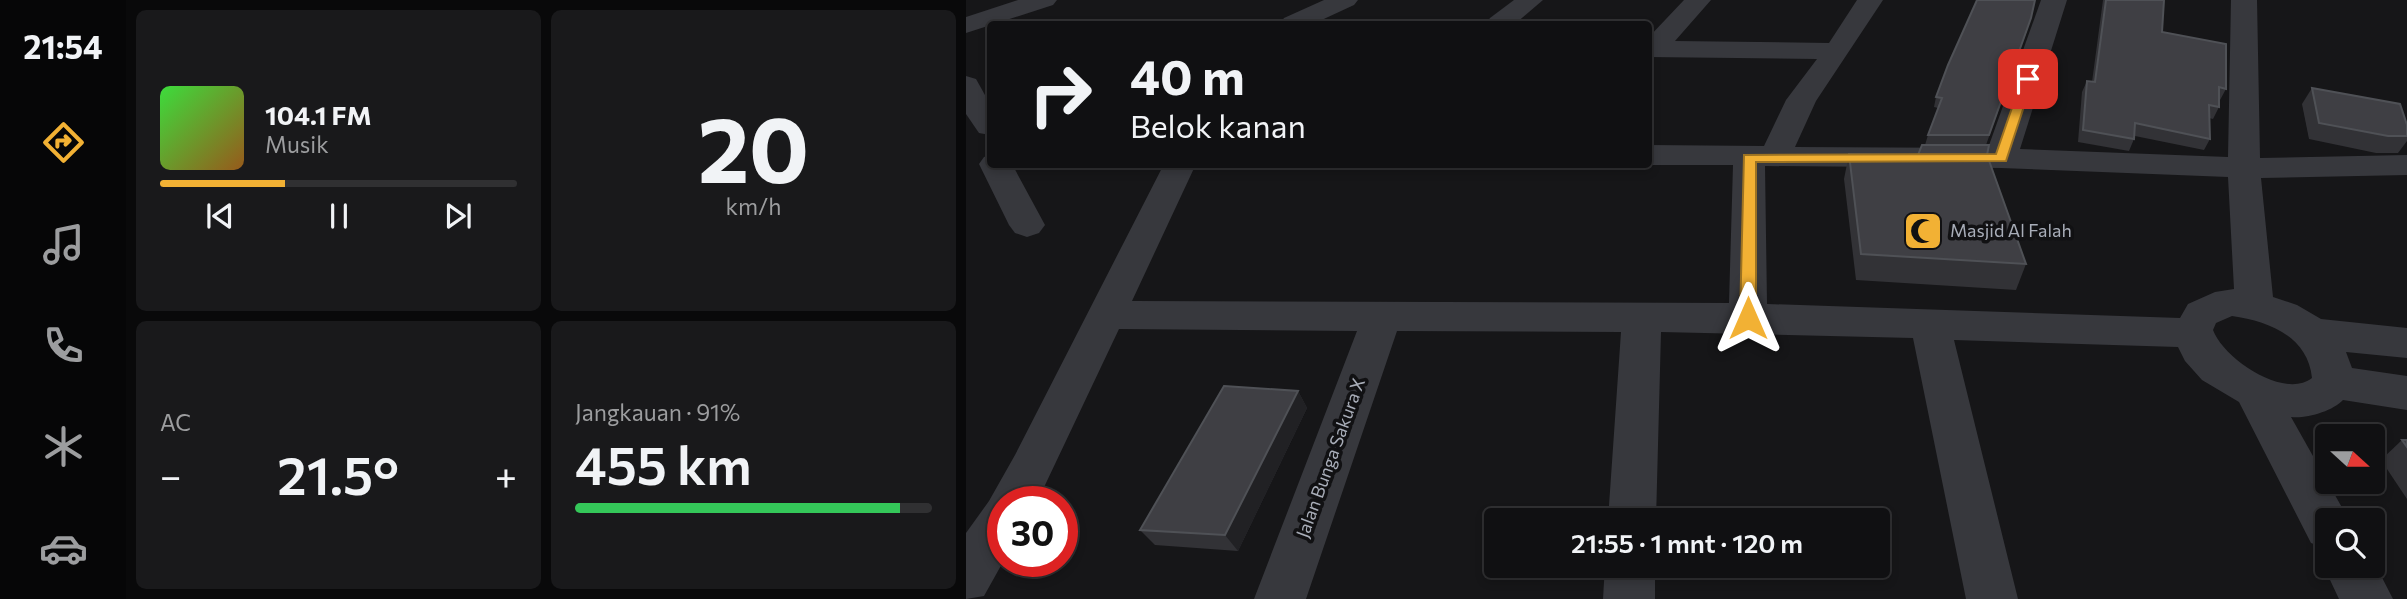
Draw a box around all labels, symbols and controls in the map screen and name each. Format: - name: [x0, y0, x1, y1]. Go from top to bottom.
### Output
- text: 21:54: [23, 26, 103, 66]
- text: 40 m: [1130, 45, 1245, 105]
- icon: right: [1015, 49, 1106, 140]
- pin: [1998, 49, 2058, 109]
- icon: arrive: [2009, 60, 2047, 98]
- text: 20: [698, 90, 809, 202]
- text: 104.1 FM: [265, 99, 372, 130]
- text: Belok kanan: [1130, 105, 1306, 145]
- icon: directions: [39, 118, 88, 167]
- text: Musik: [265, 130, 329, 158]
- text: km/h: [726, 192, 781, 220]
- icon: previous: [201, 197, 239, 235]
- icon: pause: [320, 197, 358, 235]
- icon: next: [439, 197, 477, 235]
- mosque icon: Masjid Al Falah: [1902, 210, 1944, 252]
- place label: Masjid Al Falah: [1950, 219, 2072, 241]
- icon: music: [39, 220, 88, 269]
- position arrow: [1711, 281, 1785, 355]
- icon: phone: [39, 321, 88, 370]
- street label: Jalan Bunga Sakura X: [1291, 375, 1369, 541]
- text: Jangkauan · 91%: [575, 398, 740, 426]
- text: AC: [160, 408, 191, 436]
- icon: climate: [39, 422, 88, 471]
- north arrow: [2315, 424, 2385, 494]
- map controls: [2315, 424, 2385, 578]
- text: 455 km: [575, 432, 752, 496]
- text: 21.5°: [277, 442, 399, 506]
- text: −: [160, 451, 182, 498]
- text: +: [495, 451, 517, 498]
- speed limit sign: 30: [987, 486, 1078, 577]
- button: search: [2315, 508, 2385, 578]
- icon: car: [39, 524, 88, 573]
- text: 21:55 · 1 mnt · 120 m: [1571, 527, 1803, 558]

